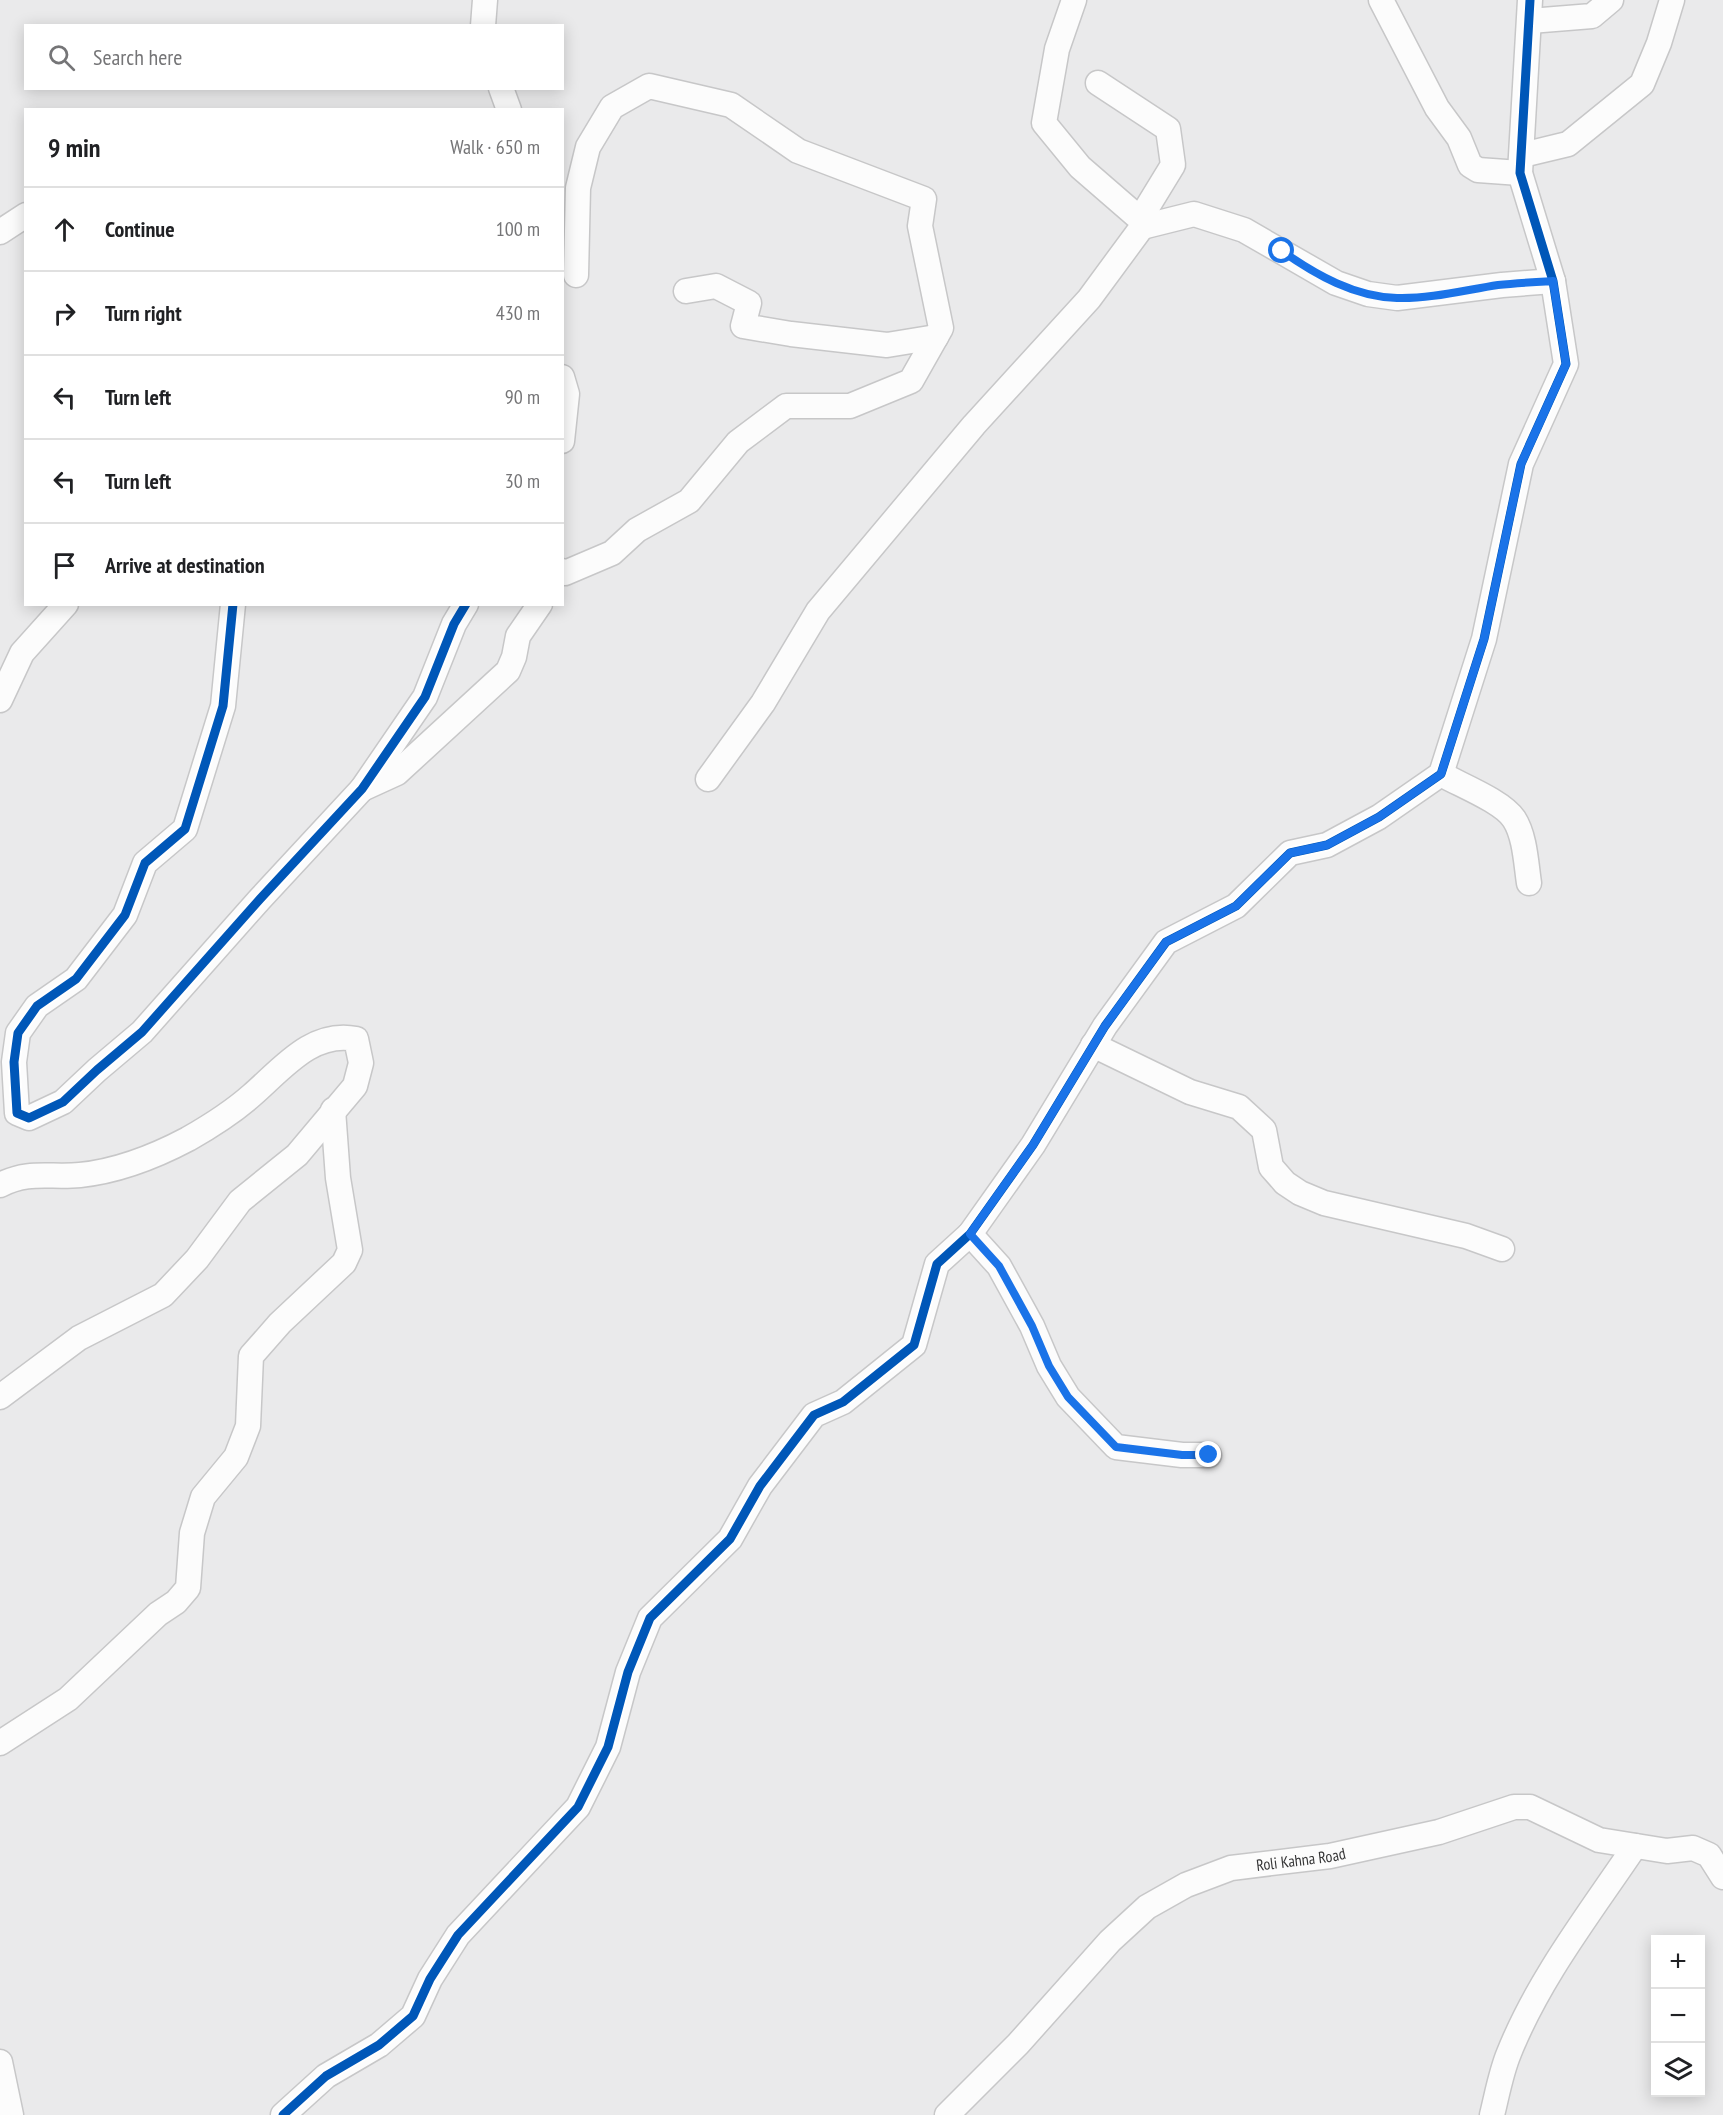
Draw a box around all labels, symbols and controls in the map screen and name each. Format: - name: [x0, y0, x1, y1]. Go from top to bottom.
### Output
- search box: [24, 24, 564, 90]
- icon: search: [45, 41, 78, 74]
- text: Search here: [93, 43, 182, 71]
- text: 9 min: [48, 131, 101, 164]
- text: Walk · 650 m: [450, 134, 540, 160]
- icon: ahead: [48, 213, 81, 246]
- text: Continue: [105, 215, 175, 243]
- text: 100 m: [496, 216, 540, 242]
- route start: [1268, 237, 1294, 263]
- icon: right: [48, 297, 81, 330]
- text: Turn right: [105, 299, 182, 327]
- text: 430 m: [496, 300, 540, 326]
- icon: left: [48, 381, 81, 414]
- text: Turn left: [105, 383, 171, 411]
- text: 90 m: [505, 384, 540, 410]
- icon: left: [48, 465, 81, 498]
- text: Turn left: [105, 467, 171, 495]
- text: 30 m: [505, 468, 540, 494]
- icon: arrive: [48, 549, 81, 582]
- text: Arrive at destination: [105, 551, 265, 579]
- route end: [1195, 1441, 1221, 1467]
- street label: Roli Kahna Road: [1255, 1843, 1347, 1875]
- map controls: [1651, 1935, 1705, 2097]
- button: +: [1651, 1935, 1705, 1989]
- button: −: [1651, 1989, 1705, 2043]
- button: layers: [1651, 2043, 1705, 2097]

